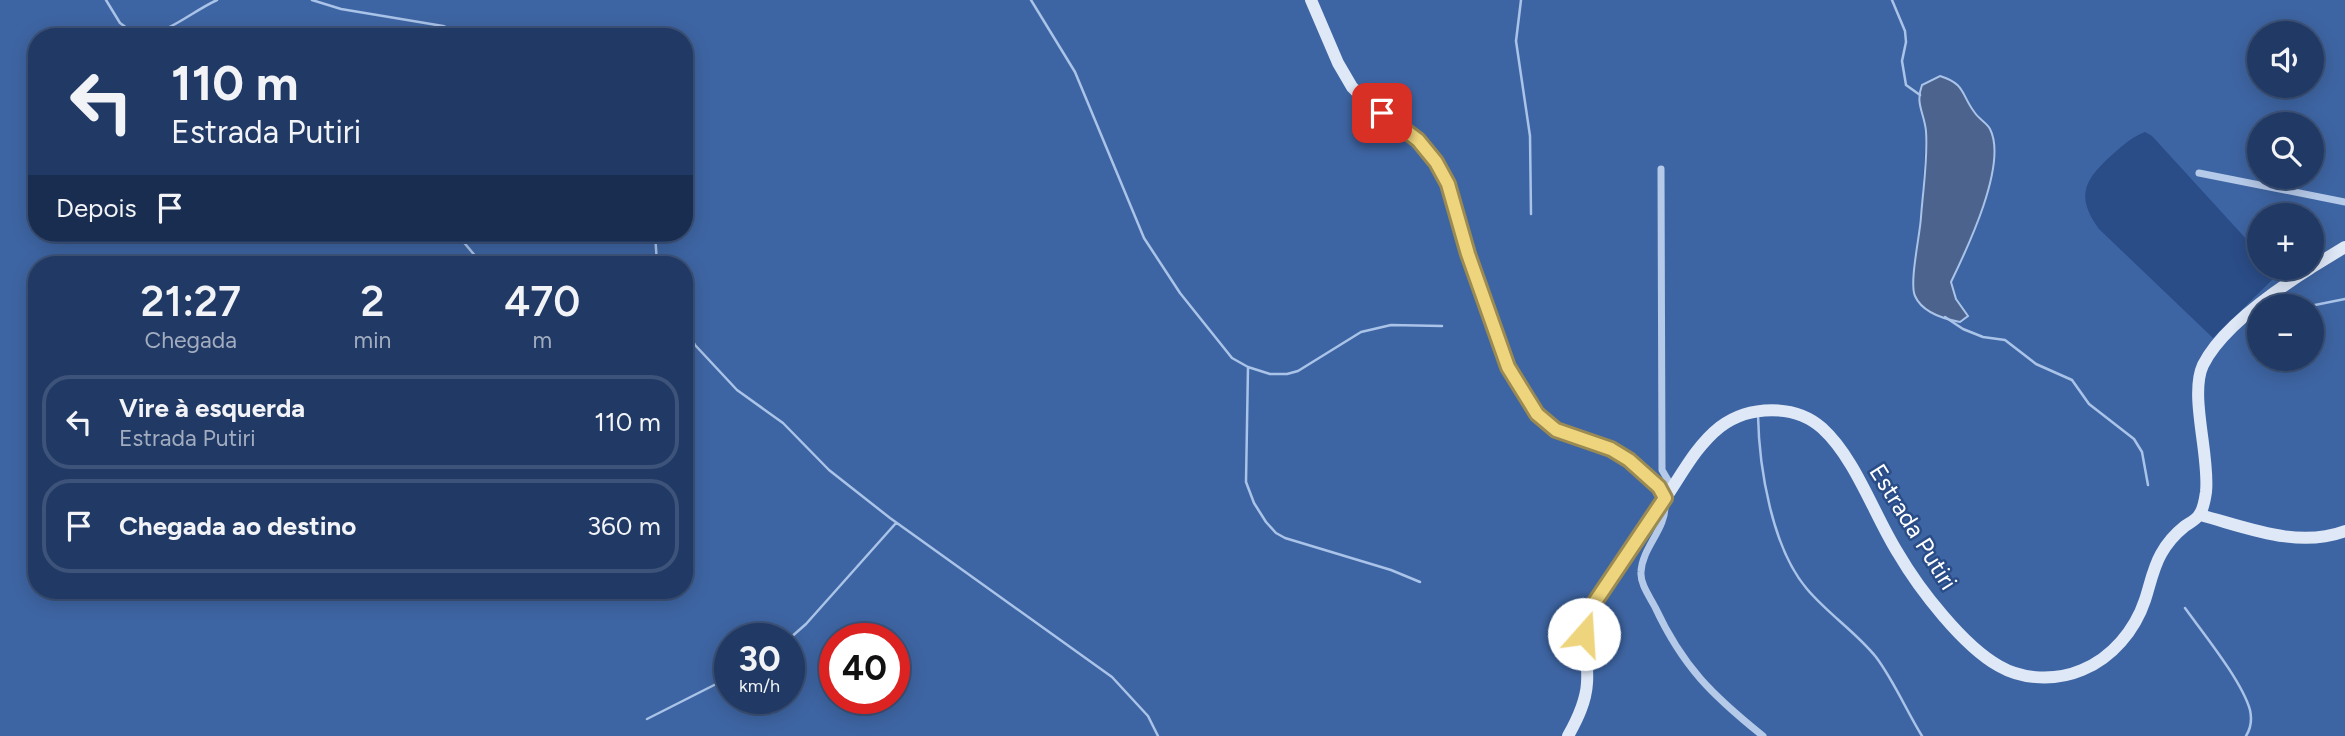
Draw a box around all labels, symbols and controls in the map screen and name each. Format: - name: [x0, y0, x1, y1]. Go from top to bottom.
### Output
- map controls: [2247, 21, 2324, 371]
- button: sound: [2247, 21, 2324, 98]
- text: 110 m: [171, 53, 299, 112]
- icon: left: [56, 56, 147, 147]
- pin: [1352, 83, 1412, 143]
- icon: arrive: [1363, 94, 1401, 132]
- button: search: [2247, 112, 2324, 189]
- text: Estrada Putiri: [171, 113, 361, 151]
- icon: arrive: [151, 189, 189, 227]
- text: Depois: [56, 192, 137, 224]
- button: +: [2247, 203, 2324, 280]
- text: 21:27: [141, 276, 241, 327]
- text: 2: [360, 276, 384, 327]
- text: 470: [504, 276, 580, 327]
- button: −: [2247, 294, 2324, 371]
- text: Chegada: [145, 326, 237, 354]
- text: min: [354, 326, 391, 354]
- text: m: [532, 326, 552, 354]
- text: Vire à esquerda: [119, 392, 305, 424]
- icon: left: [60, 403, 98, 441]
- text: 110 m: [594, 406, 661, 438]
- text: Estrada Putiri: [119, 424, 256, 452]
- street label: Estrada Putiri: [1863, 459, 1963, 595]
- icon: arrive: [60, 507, 98, 545]
- text: Chegada ao destino: [119, 510, 356, 542]
- text: 360 m: [587, 510, 661, 542]
- position arrow: [1547, 597, 1621, 671]
- speed limit sign: 40: [819, 623, 910, 714]
- text: 30: [738, 638, 781, 680]
- text: km/h: [739, 675, 780, 697]

